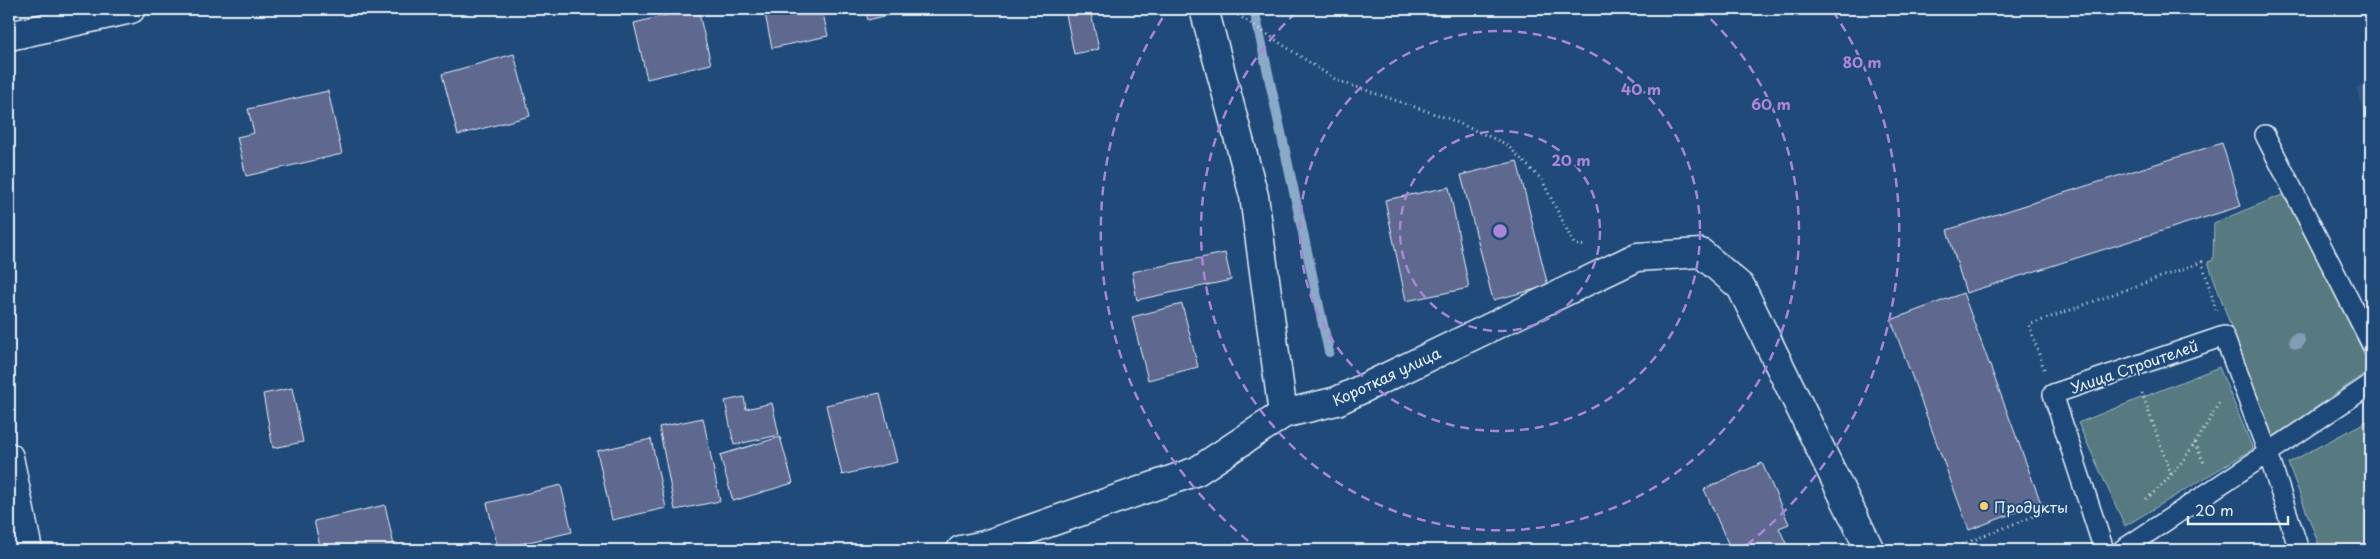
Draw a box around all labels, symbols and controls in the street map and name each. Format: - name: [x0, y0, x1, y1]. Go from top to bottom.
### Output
- text: 80 m: [1842, 50, 1882, 73]
- text: 40 m: [1621, 77, 1661, 100]
- text: 60 m: [1751, 92, 1791, 115]
- text: 20 m: [1552, 148, 1590, 171]
- centre of rings: [1491, 222, 1509, 240]
- street label: Улица Строителей: [2067, 333, 2201, 399]
- street label: Короткая улица: [1328, 340, 1445, 411]
- scale bar: [2188, 494, 2288, 526]
- place label: Продукты: [1994, 495, 2068, 518]
- text: 20 m: [2195, 498, 2234, 521]
- marker: Продукты: [1978, 500, 1990, 512]

